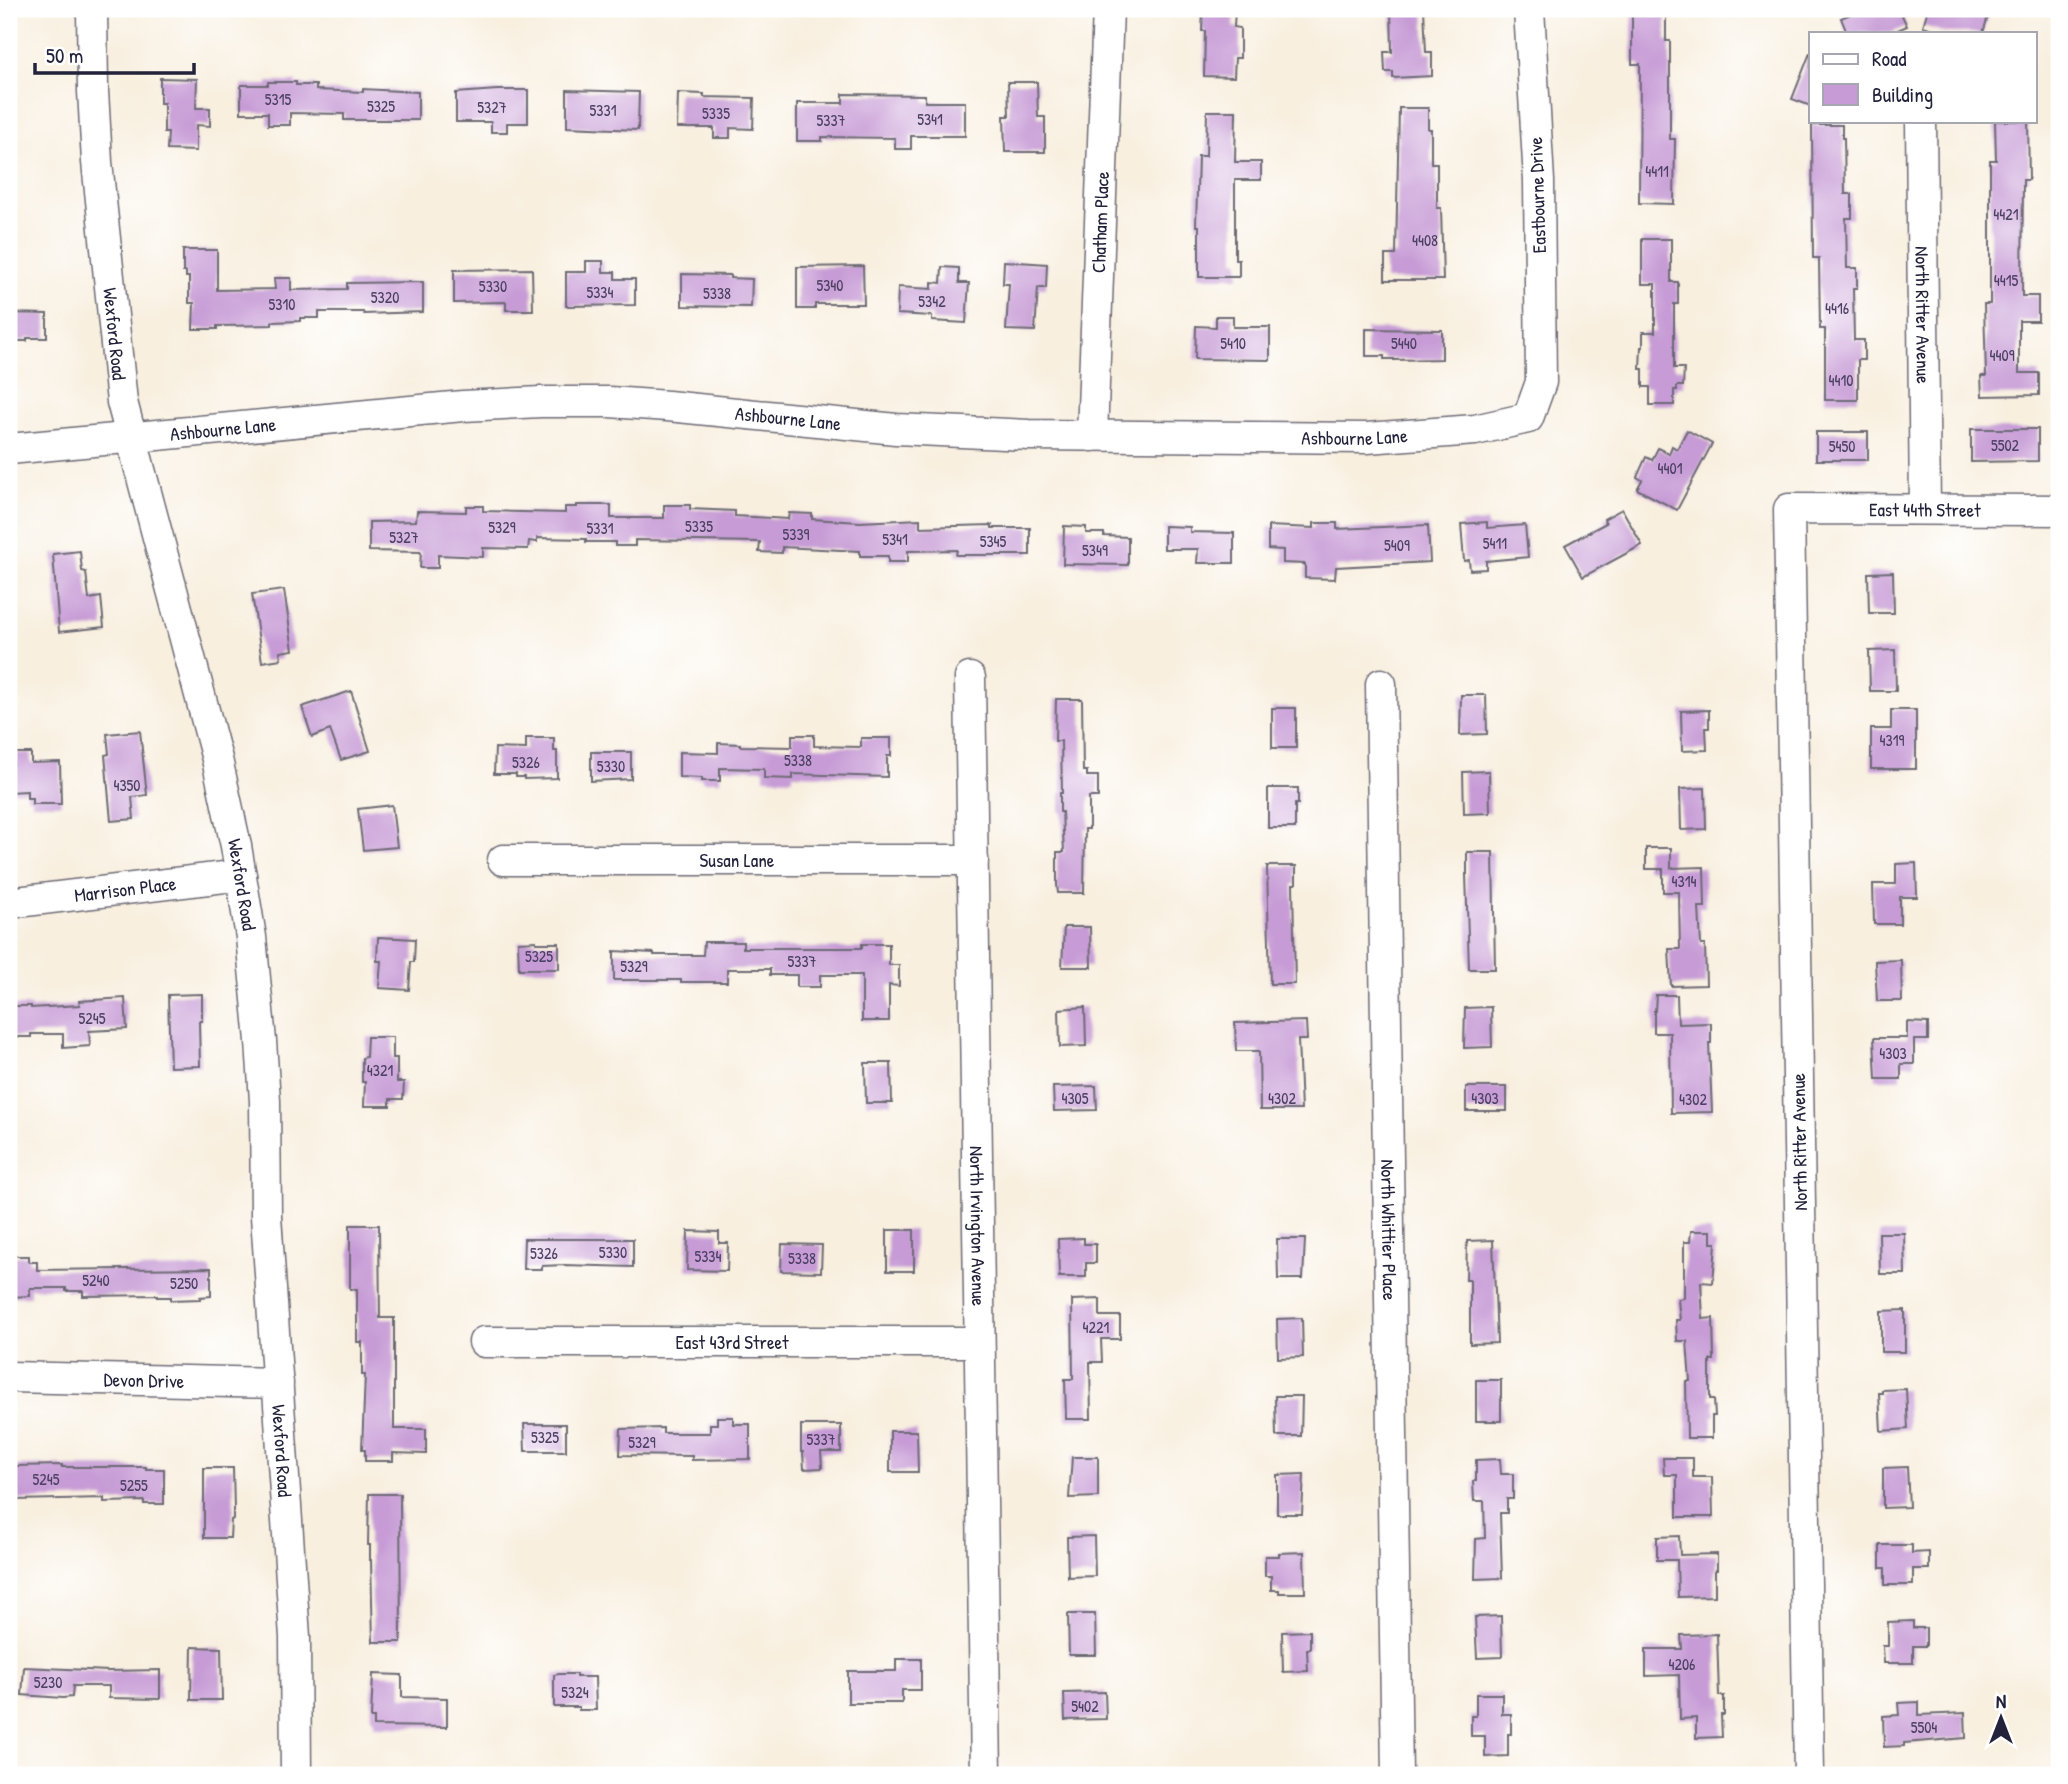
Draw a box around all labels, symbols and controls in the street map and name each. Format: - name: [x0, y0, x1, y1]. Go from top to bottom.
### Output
- scale bar: [35, 32, 194, 76]
- legend: [1809, 32, 2036, 122]
- text: 50 m: [46, 41, 83, 70]
- text: Road: [1872, 44, 1906, 73]
- text: Building: [1872, 80, 1933, 109]
- house number: 5315: [265, 88, 291, 110]
- house number: 5325: [367, 95, 395, 117]
- house number: 5327: [477, 96, 507, 118]
- house number: 5331: [590, 99, 617, 121]
- house number: 5335: [702, 102, 730, 124]
- house number: 5341: [917, 108, 943, 130]
- house number: 5337: [816, 109, 846, 131]
- street label: Eastbourne Drive: [1522, 136, 1552, 254]
- house number: 4411: [1645, 160, 1669, 182]
- street label: Chatham Place: [1085, 170, 1115, 273]
- house number: 4421: [1993, 203, 2019, 225]
- house number: 4408: [1412, 229, 1438, 251]
- street label: North Ritter Avenue: [1909, 246, 1937, 384]
- house number: 4415: [1994, 269, 2019, 291]
- house number: 5340: [816, 274, 844, 296]
- house number: 5330: [479, 275, 507, 297]
- house number: 5334: [586, 281, 614, 303]
- house number: 5338: [703, 282, 731, 304]
- house number: 5320: [371, 286, 399, 308]
- street label: Wexford Road: [97, 287, 133, 382]
- house number: 5342: [918, 290, 946, 312]
- house number: 5310: [269, 293, 295, 315]
- house number: 4416: [1825, 297, 1849, 319]
- house number: 5410: [1220, 332, 1246, 354]
- house number: 5440: [1391, 332, 1417, 354]
- house number: 4409: [1989, 344, 2015, 366]
- house number: 4410: [1829, 369, 1853, 391]
- street label: Ashbourne Lane: [734, 400, 843, 436]
- street label: Ashbourne Lane: [169, 411, 278, 447]
- street label: Ashbourne Lane: [1301, 422, 1409, 451]
- house number: 5502: [1991, 434, 2020, 456]
- house number: 5450: [1829, 435, 1855, 457]
- house number: 4401: [1658, 457, 1683, 479]
- street label: East 44th Street: [1869, 496, 1981, 523]
- house number: 5335: [685, 515, 713, 537]
- house number: 5329: [488, 516, 516, 538]
- house number: 5331: [587, 517, 614, 539]
- house number: 5339: [783, 523, 810, 545]
- house number: 5327: [389, 526, 419, 548]
- house number: 5341: [882, 528, 908, 550]
- house number: 5345: [980, 530, 1007, 552]
- house number: 5411: [1483, 532, 1507, 554]
- house number: 5409: [1384, 534, 1410, 556]
- house number: 5349: [1082, 539, 1108, 561]
- house number: 4319: [1880, 729, 1905, 751]
- house number: 5338: [784, 749, 812, 771]
- house number: 5326: [512, 751, 540, 773]
- house number: 5330: [597, 755, 625, 777]
- house number: 4350: [113, 774, 141, 796]
- street label: Wexford Road: [222, 836, 263, 933]
- street label: Susan Lane: [700, 847, 775, 873]
- street label: Marrison Place: [73, 870, 178, 908]
- house number: 4314: [1672, 870, 1696, 892]
- house number: 5325: [525, 945, 553, 967]
- house number: 5337: [787, 950, 817, 972]
- house number: 5329: [620, 955, 648, 977]
- house number: 5245: [78, 1007, 106, 1029]
- house number: 4303: [1879, 1042, 1907, 1064]
- house number: 4321: [367, 1059, 393, 1081]
- street label: North Ritter Avenue: [1785, 1073, 1813, 1211]
- house number: 4305: [1061, 1087, 1089, 1109]
- house number: 4302: [1268, 1087, 1296, 1109]
- house number: 4303: [1471, 1087, 1499, 1109]
- house number: 4302: [1679, 1088, 1707, 1110]
- street label: North Irvington Avenue: [964, 1146, 992, 1307]
- street label: North Whittier Place: [1375, 1159, 1403, 1301]
- house number: 5330: [599, 1241, 627, 1263]
- house number: 5326: [530, 1242, 558, 1264]
- house number: 5334: [694, 1245, 722, 1267]
- house number: 5338: [788, 1247, 816, 1269]
- house number: 5240: [82, 1269, 110, 1291]
- house number: 5250: [170, 1272, 198, 1294]
- house number: 4221: [1083, 1316, 1110, 1338]
- street label: East 43rd Street: [675, 1329, 789, 1355]
- street label: Devon Drive: [103, 1366, 185, 1394]
- street label: Wexford Road: [266, 1404, 298, 1498]
- house number: 5325: [531, 1426, 559, 1448]
- house number: 5337: [806, 1428, 836, 1450]
- house number: 5329: [628, 1431, 656, 1453]
- house number: 5245: [32, 1468, 60, 1490]
- house number: 5255: [120, 1474, 148, 1496]
- house number: 4206: [1668, 1653, 1696, 1675]
- house number: 5230: [34, 1671, 62, 1693]
- house number: 5324: [561, 1681, 589, 1703]
- north arrow: [1966, 1682, 2036, 1752]
- text: N: [1996, 1688, 2006, 1714]
- house number: 5402: [1071, 1695, 1099, 1717]
- house number: 5504: [1911, 1716, 1937, 1738]

